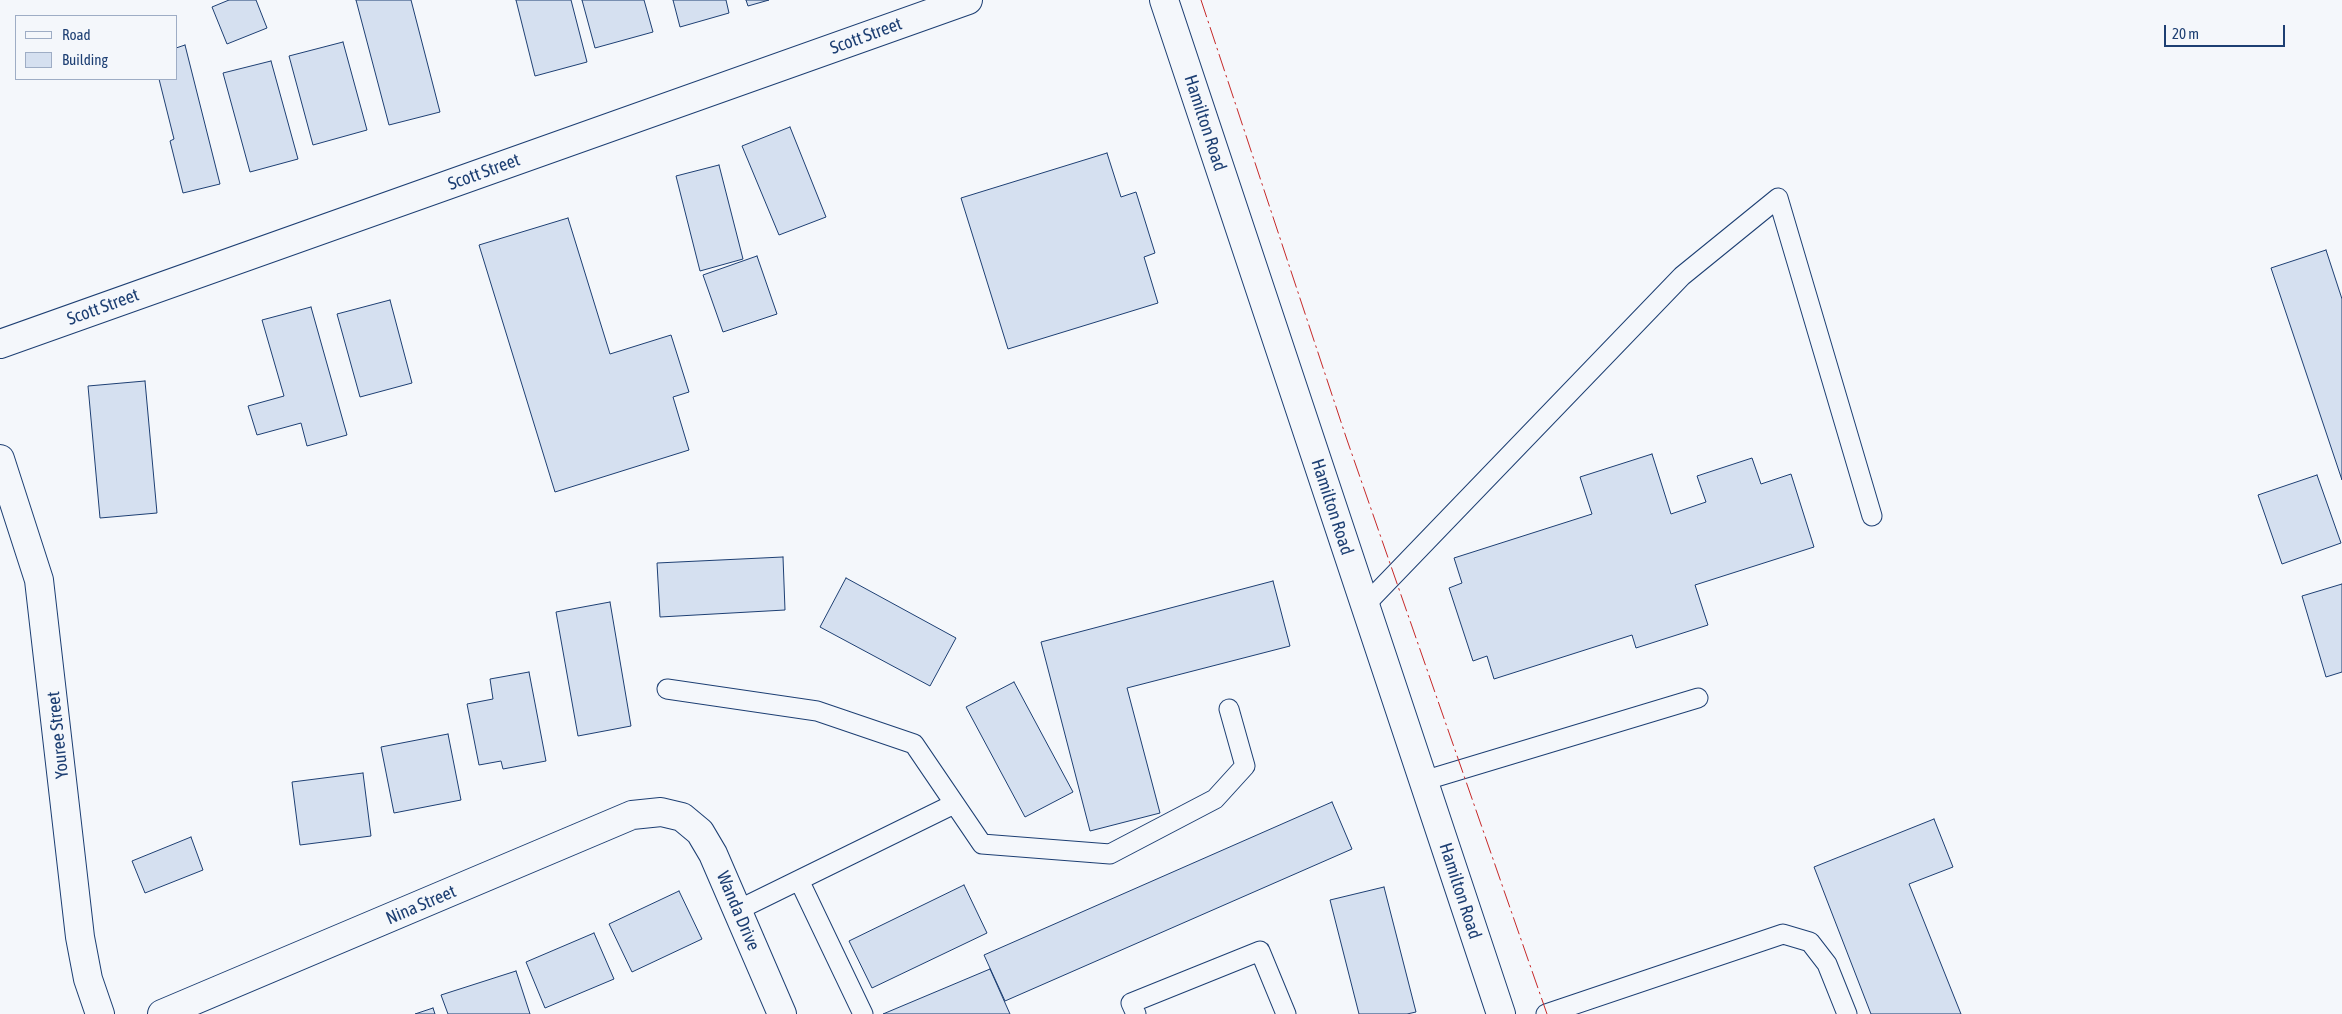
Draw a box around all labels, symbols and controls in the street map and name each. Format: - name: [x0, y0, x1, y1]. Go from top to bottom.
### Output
- street label: Scott Street: [827, 13, 905, 59]
- legend: [15, 15, 178, 80]
- scale bar: [2167, 15, 2288, 47]
- text: 20 m: [2172, 25, 2199, 42]
- text: Road: [62, 26, 91, 43]
- text: Building: [62, 51, 108, 68]
- street label: Hamilton Road: [1179, 72, 1231, 174]
- street label: Scott Street: [445, 149, 523, 195]
- street label: Scott Street: [64, 284, 142, 330]
- street label: Hamilton Road: [1306, 456, 1358, 558]
- street label: Youree Street: [43, 690, 73, 780]
- street label: Hamilton Road: [1434, 840, 1486, 942]
- street label: Wanda Drive: [712, 868, 764, 954]
- street label: Nina Street: [383, 881, 459, 929]

